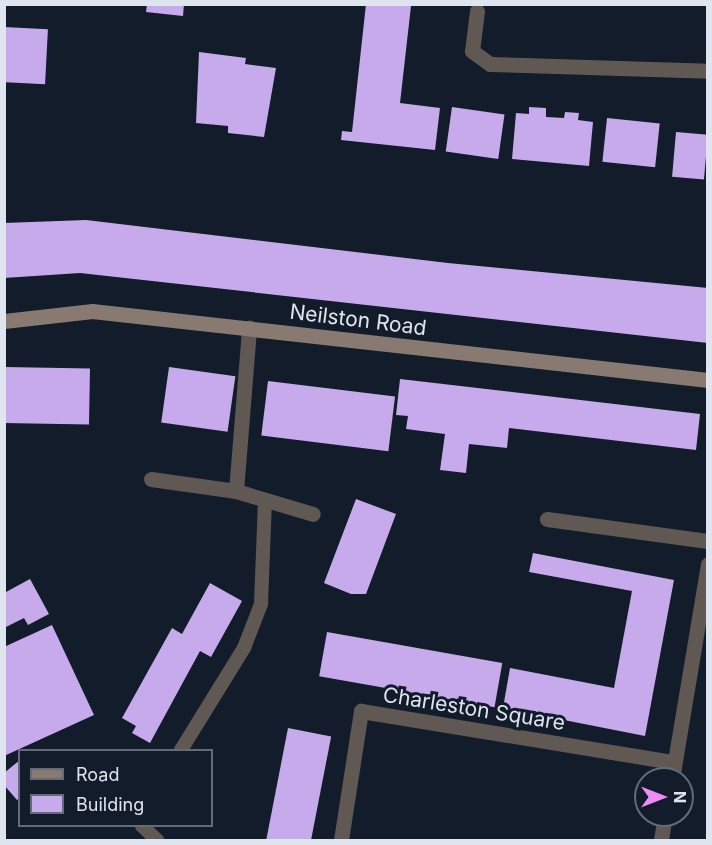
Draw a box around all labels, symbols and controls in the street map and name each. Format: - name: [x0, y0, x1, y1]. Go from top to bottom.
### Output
- street label: Neilston Road: [288, 299, 428, 341]
- street label: Charleston Square: [381, 682, 567, 736]
- legend: [18, 749, 213, 827]
- text: Road: [76, 764, 119, 785]
- north arrow: [634, 767, 694, 827]
- text: N: [670, 791, 690, 803]
- text: Building: [76, 794, 144, 815]

